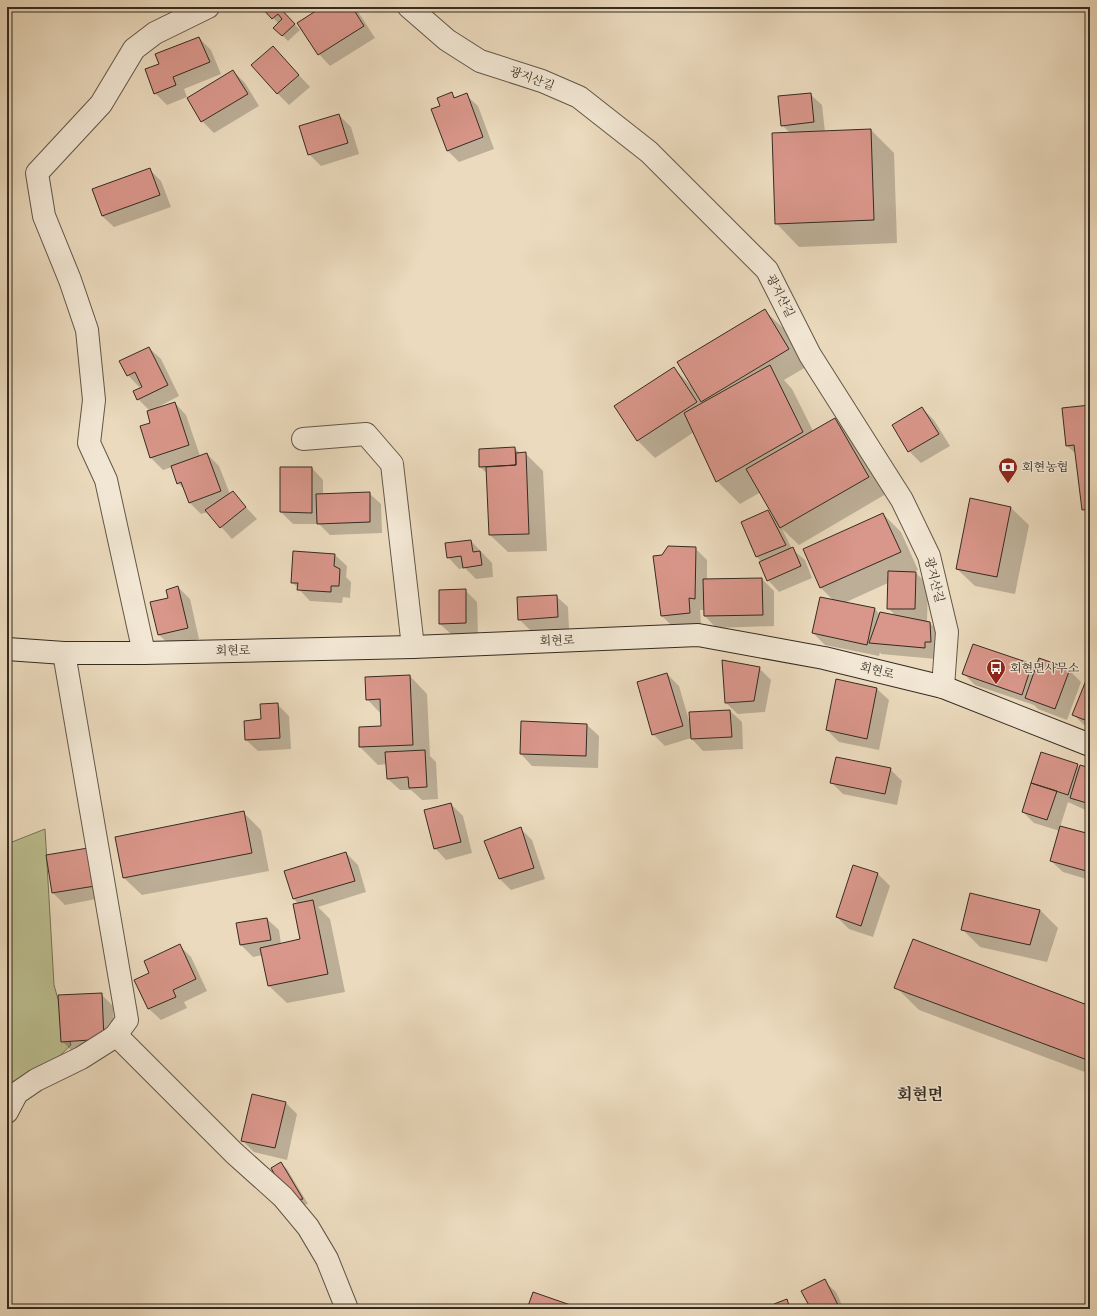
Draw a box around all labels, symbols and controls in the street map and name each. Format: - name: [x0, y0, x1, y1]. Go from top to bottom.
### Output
- street label: 광지산길: [508, 64, 556, 94]
- street label: 광지산길: [763, 272, 797, 320]
- bank icon: 회현농협: [997, 456, 1019, 484]
- place label: 회현농협: [1022, 460, 1068, 475]
- street label: 광지산길: [921, 556, 947, 604]
- street label: 회현로: [539, 633, 575, 649]
- street label: 회현로: [215, 643, 251, 659]
- bus stop icon: 회현면사무소: [985, 657, 1007, 685]
- street label: 회현로: [858, 660, 896, 683]
- place label: 회현면사무소: [1010, 661, 1080, 676]
- district label: 회현면: [897, 1085, 943, 1106]

